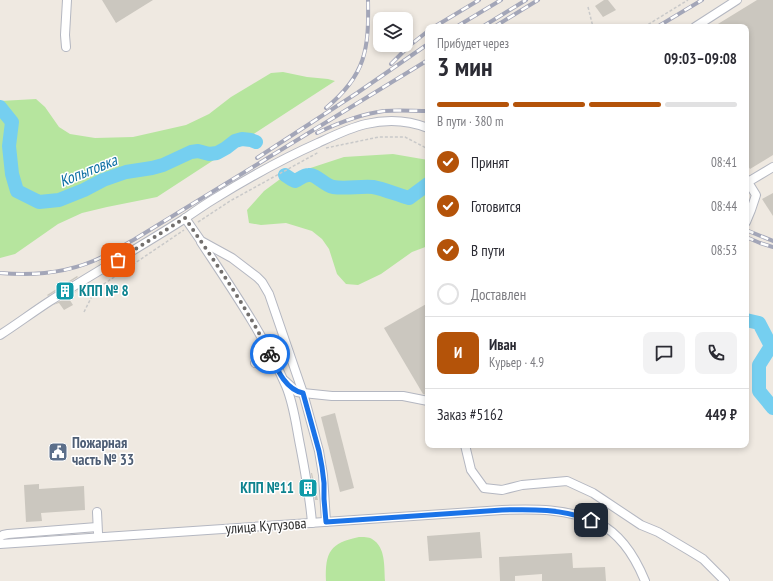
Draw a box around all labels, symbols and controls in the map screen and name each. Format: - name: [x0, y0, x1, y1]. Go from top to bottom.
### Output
- map controls: [373, 12, 413, 52]
- button: layers: [373, 12, 413, 52]
- text: Прибудет через: [437, 35, 509, 52]
- text: 09:03–09:08: [664, 49, 737, 68]
- text: 3 мин: [437, 50, 492, 83]
- text: В пути · 380 m: [437, 113, 503, 130]
- water label: Копытовка: [56, 149, 121, 191]
- icon: check: [437, 151, 459, 173]
- text: Принят: [471, 153, 509, 172]
- text: 08:41: [711, 154, 737, 171]
- icon: check: [437, 195, 459, 217]
- text: Готовится: [471, 197, 521, 216]
- text: 08:44: [711, 198, 737, 215]
- icon: check: [437, 239, 459, 261]
- text: В пути: [471, 241, 505, 260]
- text: 08:53: [711, 242, 737, 259]
- pin: [101, 243, 135, 277]
- icon: bag: [107, 249, 129, 271]
- building icon: КПП № 8: [54, 280, 76, 302]
- place label: КПП № 8: [79, 281, 129, 300]
- text: Доставлен: [471, 285, 526, 304]
- button: chat: [643, 332, 685, 374]
- button: phone: [695, 332, 737, 374]
- courier: [250, 334, 290, 374]
- text: Иван: [489, 335, 516, 354]
- icon: bike: [259, 343, 281, 365]
- text: И: [454, 343, 462, 362]
- text: Курьер · 4.9: [489, 354, 544, 371]
- text: Заказ #5162: [437, 405, 504, 424]
- text: 449 ₽: [705, 405, 737, 424]
- place label: Пожарная часть № 33: [72, 433, 134, 469]
- public building icon: Пожарная часть № 33: [47, 441, 69, 463]
- building icon: КПП №11: [297, 477, 319, 499]
- place label: КПП №11: [240, 478, 294, 497]
- pin: [574, 503, 608, 537]
- icon: home: [580, 509, 602, 531]
- street label: улица Кутузова: [225, 513, 307, 538]

